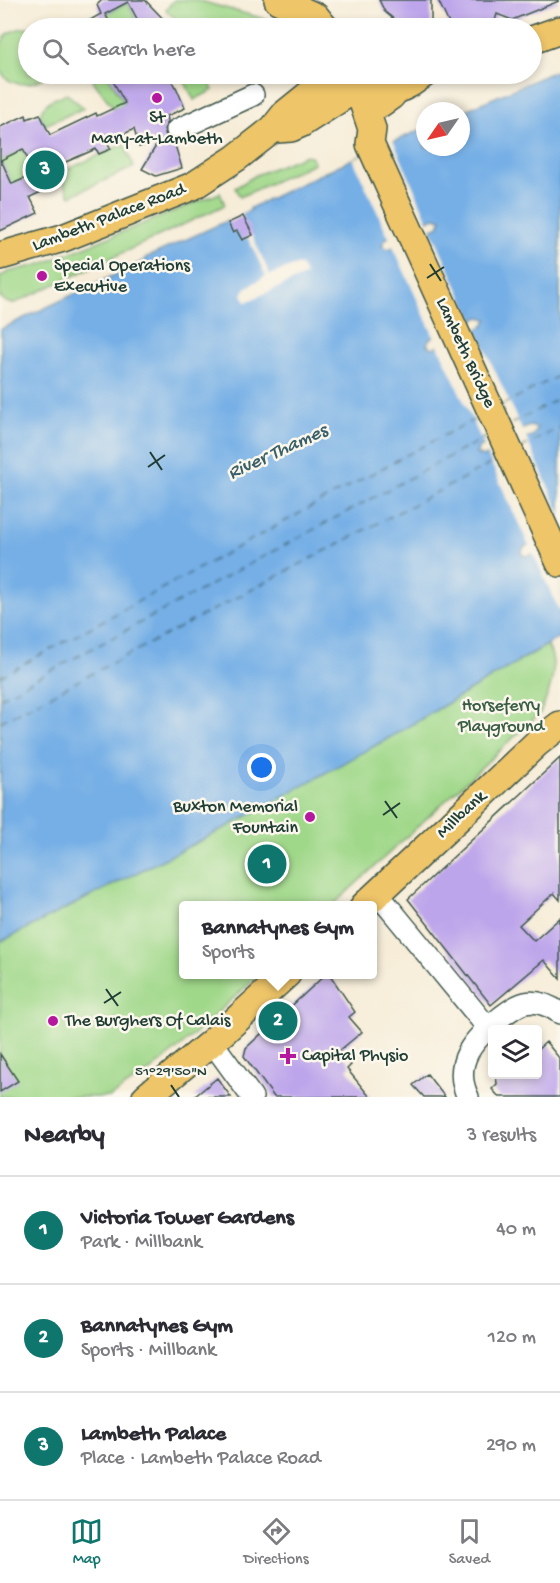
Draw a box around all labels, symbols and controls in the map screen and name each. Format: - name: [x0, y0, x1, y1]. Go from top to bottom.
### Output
- search box: [18, 18, 542, 84]
- icon: search: [39, 35, 72, 68]
- text: Search here: [87, 38, 195, 64]
- marker: St Mary-at-Lambeth: [150, 91, 164, 105]
- north arrow: [416, 102, 470, 156]
- place label: St Mary-at-Lambeth: [91, 108, 223, 150]
- pin: 3: [26, 148, 64, 192]
- street label: Lambeth Palace Road: [29, 179, 190, 257]
- place label: Special Operations Executive: [54, 256, 191, 298]
- marker: Special Operations Executive: [35, 269, 49, 283]
- street label: Lambeth Bridge: [430, 295, 500, 412]
- water label: River Thames: [225, 419, 333, 486]
- park label: Horseferry Playground: [457, 696, 546, 738]
- your location: [247, 753, 276, 782]
- street label: Millbank: [433, 785, 493, 843]
- place label: Buxton Memorial Fountain: [172, 797, 298, 839]
- marker: Buxton Memorial Fountain: [303, 810, 317, 824]
- pin: 1: [248, 842, 286, 886]
- popup: [179, 901, 377, 979]
- text: Bannatynes Gym: [202, 916, 354, 942]
- text: Sports: [202, 942, 254, 965]
- pin: 2: [258, 998, 298, 1044]
- place label: The Burghers Of Calais: [64, 1011, 232, 1032]
- marker: The Burghers Of Calais: [46, 1014, 60, 1028]
- map controls: [488, 1025, 542, 1079]
- button: layers: [488, 1025, 542, 1079]
- place label: Capital Physio: [302, 1046, 408, 1067]
- marker: Capital Physio: [279, 1047, 297, 1065]
- text: 51°29'50"N: [135, 1063, 207, 1081]
- text: Nearby: [24, 1121, 105, 1152]
- text: 3 results: [467, 1125, 536, 1148]
- text: Victoria Tower Gardens: [81, 1206, 294, 1232]
- text: 1: [39, 1219, 48, 1242]
- text: 40 m: [496, 1219, 536, 1242]
- text: Park · Millbank: [81, 1232, 202, 1255]
- text: Bannatynes Gym: [81, 1314, 233, 1340]
- text: 2: [39, 1327, 48, 1350]
- text: 120 m: [488, 1327, 536, 1350]
- text: Sports · Millbank: [81, 1340, 216, 1363]
- text: Lambeth Palace: [81, 1422, 226, 1448]
- text: 3: [38, 1435, 49, 1458]
- text: 290 m: [486, 1435, 536, 1458]
- text: Place · Lambeth Palace Road: [81, 1448, 321, 1471]
- tab: Map: [70, 1515, 103, 1570]
- tab: Directions: [243, 1515, 309, 1570]
- tab: Saved: [449, 1515, 490, 1570]

